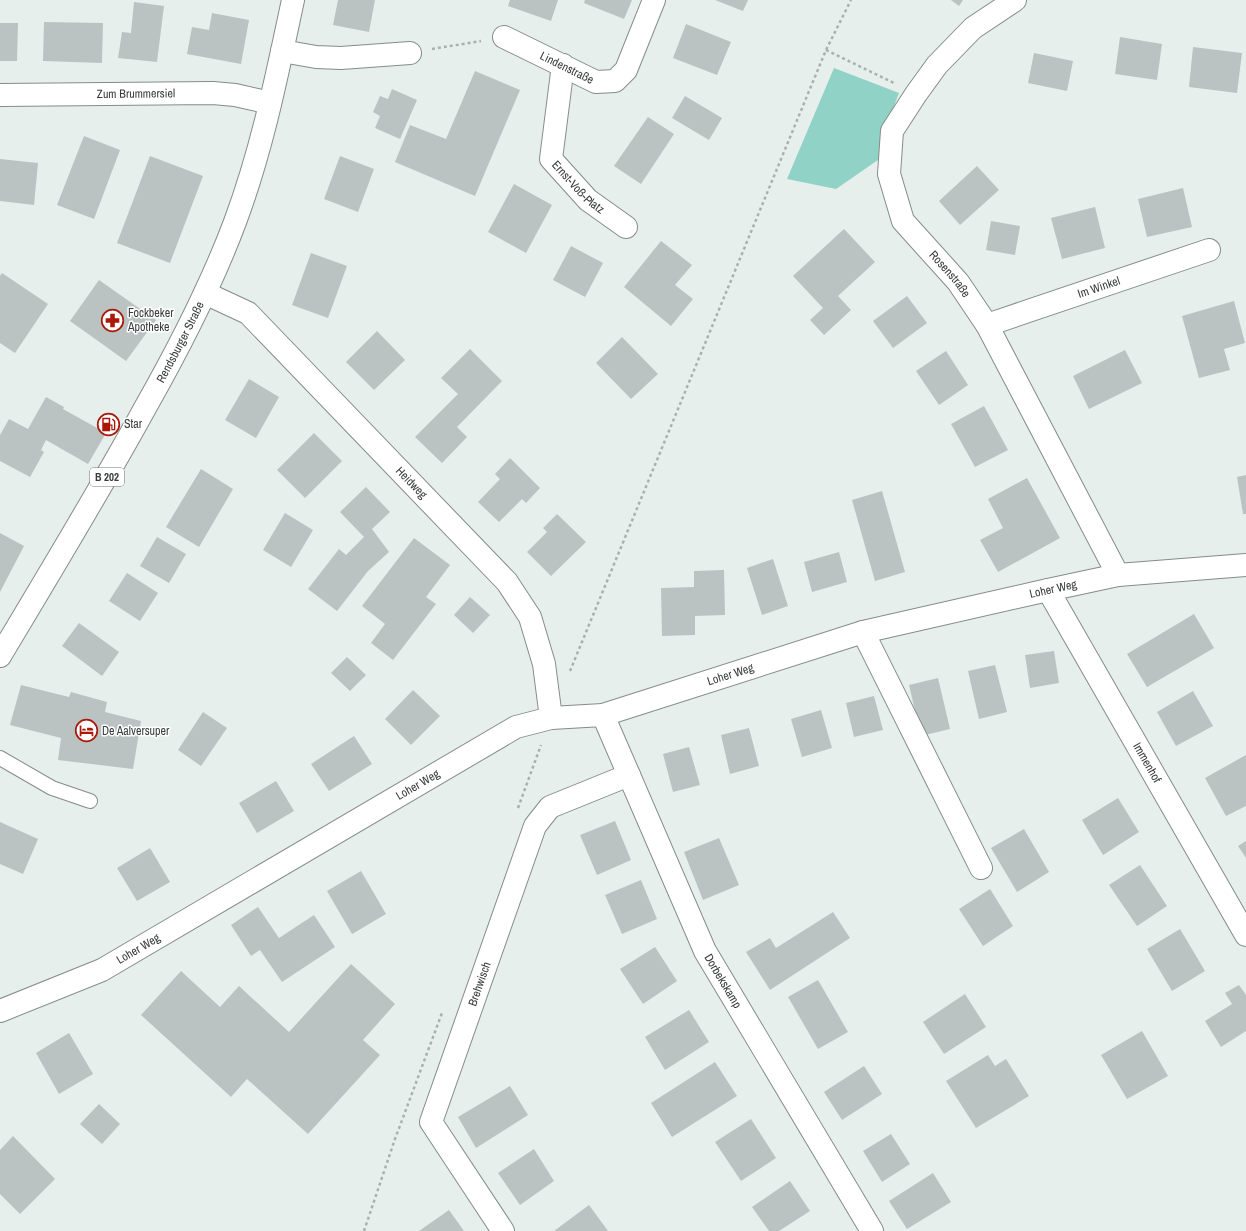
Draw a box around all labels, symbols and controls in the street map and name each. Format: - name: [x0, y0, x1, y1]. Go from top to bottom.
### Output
- street label: Lindenstraße: [537, 48, 596, 88]
- street label: Zum Brummersiel: [97, 85, 175, 102]
- street label: Ernst-Voß-Platz: [548, 157, 608, 217]
- street label: Rosenstraße: [926, 247, 974, 301]
- street label: Im Winkel: [1075, 273, 1122, 302]
- street label: Rendsburger Straße: [153, 299, 208, 386]
- place label: Fockbeker Apotheke: [127, 305, 174, 335]
- pharmacy icon: Fockbeker Apotheke: [100, 307, 126, 333]
- fuel station icon: Star: [95, 411, 121, 437]
- place label: Star: [124, 416, 143, 432]
- street label: Heidweg: [392, 463, 431, 503]
- road number: B 202: [90, 468, 124, 486]
- street label: Loher Weg: [1028, 576, 1079, 602]
- street label: Loher Weg: [705, 659, 756, 689]
- hotel icon: De Aalversuper: [74, 718, 100, 744]
- place label: De Aalversuper: [102, 723, 170, 739]
- street label: Immenhof: [1129, 740, 1165, 786]
- street label: Loher Weg: [393, 765, 443, 804]
- street label: Loher Weg: [114, 929, 163, 968]
- street label: Dorbekskamp: [700, 951, 745, 1011]
- street label: Brehwisch: [464, 960, 495, 1008]

